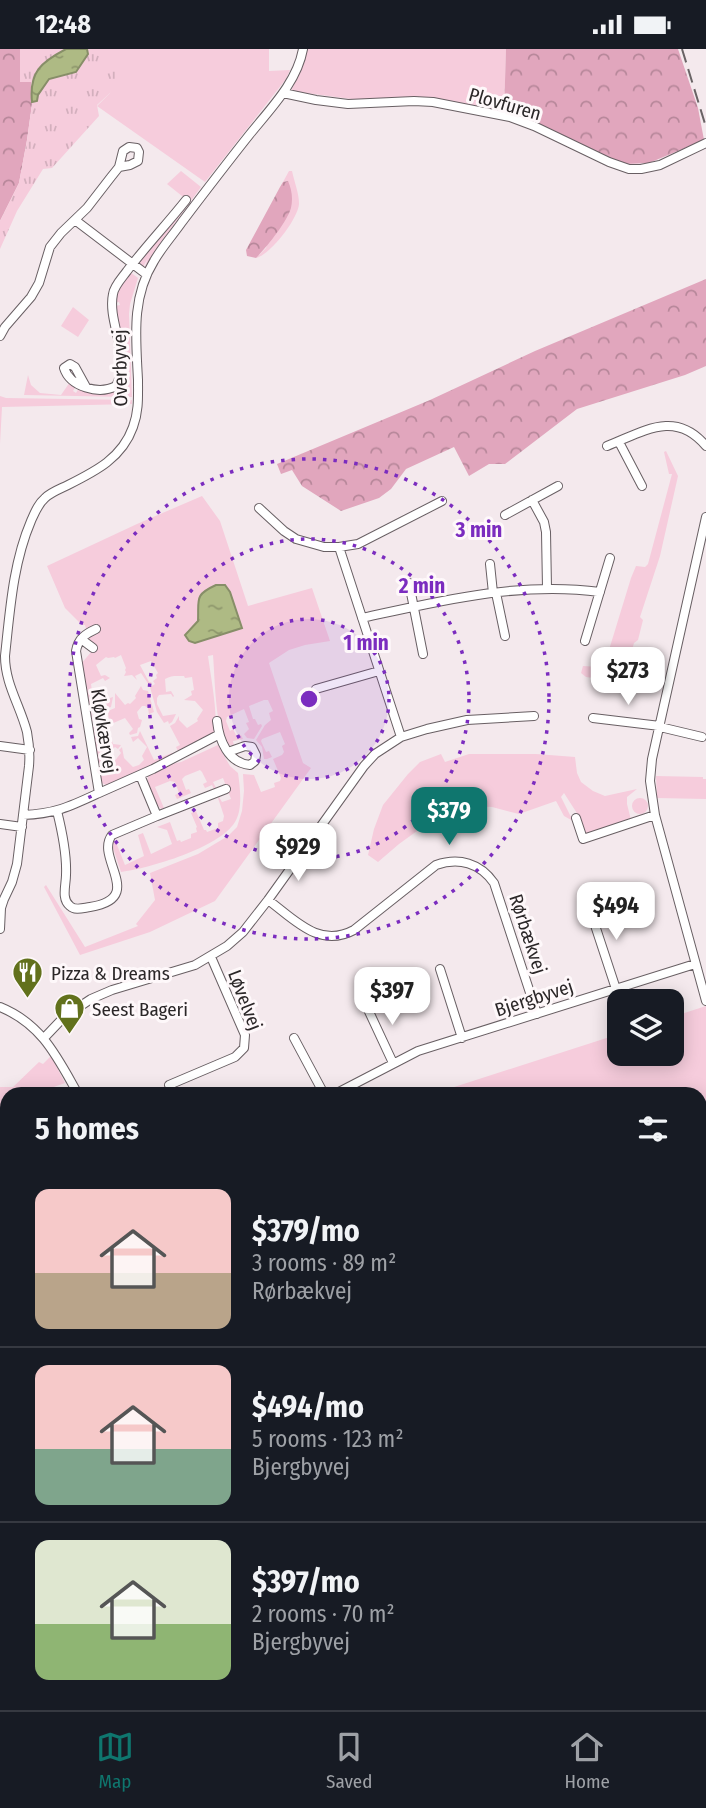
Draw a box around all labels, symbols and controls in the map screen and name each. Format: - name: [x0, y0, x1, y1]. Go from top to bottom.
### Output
- text: 12:48: [35, 9, 91, 40]
- street label: Plovfuren: [466, 83, 544, 125]
- street label: Overbyvej: [108, 329, 132, 407]
- text: 3 min: [455, 517, 502, 543]
- text: 2 min: [398, 573, 445, 599]
- text: 1 min: [343, 630, 389, 656]
- pin: $273: [587, 647, 669, 707]
- text: $273: [607, 656, 649, 684]
- street label: Kløvkærvej: [86, 687, 122, 775]
- centre of rings: [297, 687, 321, 711]
- pin: $379: [408, 787, 490, 847]
- text: $379: [427, 796, 471, 824]
- pin: $929: [257, 823, 339, 883]
- text: $929: [275, 832, 321, 860]
- pin: $494: [575, 883, 657, 942]
- street label: Rørbækvej: [504, 891, 552, 977]
- text: $494: [593, 891, 639, 919]
- restaurant icon: Pizza & Dreams: [11, 956, 45, 1000]
- place label: Pizza & Dreams: [51, 962, 170, 985]
- street label: Løvelvej: [223, 966, 267, 1034]
- pin: $397: [351, 967, 433, 1027]
- street label: Bjergbyvej: [492, 975, 576, 1021]
- text: $397: [370, 976, 414, 1004]
- map controls: [607, 989, 684, 1066]
- button: layers: [607, 989, 684, 1066]
- shop icon: Seest Bageri: [52, 992, 86, 1036]
- place label: Seest Bageri: [92, 998, 188, 1021]
- icon: filters: [634, 1110, 672, 1148]
- text: 5 homes: [35, 1111, 139, 1147]
- text: $379/mo: [252, 1213, 360, 1249]
- icon: home: [91, 1217, 175, 1301]
- text: 3 rooms · 89 m²: [252, 1249, 396, 1277]
- text: Rørbækvej: [252, 1277, 352, 1305]
- text: $494/mo: [252, 1389, 364, 1425]
- icon: home: [91, 1393, 175, 1477]
- text: 5 rooms · 123 m²: [252, 1425, 403, 1453]
- text: Bjergbyvej: [252, 1453, 350, 1481]
- text: $397/mo: [252, 1564, 360, 1600]
- icon: home: [91, 1568, 175, 1652]
- text: 2 rooms · 70 m²: [252, 1600, 395, 1628]
- text: Bjergbyvej: [252, 1628, 350, 1656]
- tab: Map: [96, 1728, 134, 1793]
- tab: Saved: [326, 1728, 372, 1793]
- tab: Home: [564, 1728, 610, 1793]

